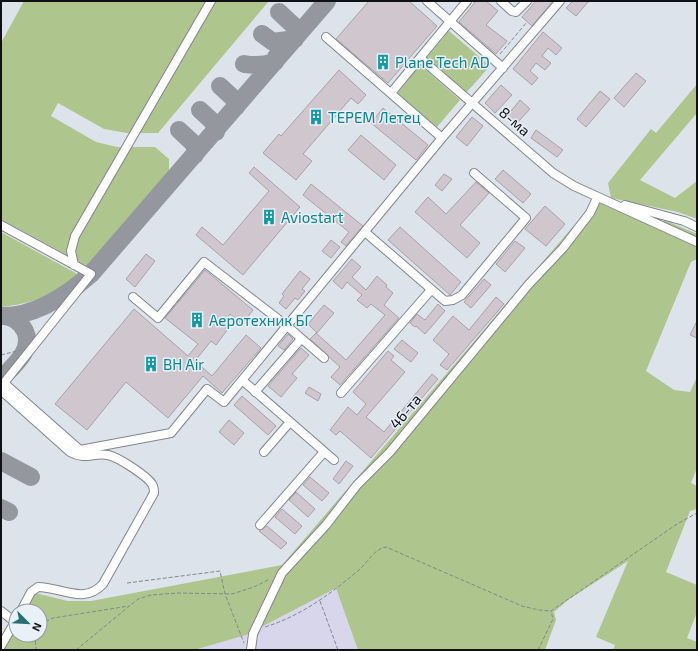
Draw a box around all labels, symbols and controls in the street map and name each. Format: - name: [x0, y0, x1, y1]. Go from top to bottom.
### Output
- building icon: Plane Tech AD: [374, 53, 392, 71]
- place label: Plane Tech AD: [395, 53, 490, 71]
- street label: 8-ма: [496, 103, 534, 139]
- building icon: ТЕРЕМ Летец: [307, 108, 325, 126]
- place label: ТЕРЕМ Летец: [328, 108, 421, 126]
- building icon: Aviostart: [260, 208, 278, 226]
- place label: Aviostart: [281, 208, 344, 226]
- building icon: Аеротехник БГ: [188, 311, 206, 329]
- place label: Аеротехник БГ: [209, 311, 313, 329]
- building icon: BH Air: [142, 355, 160, 373]
- place label: BH Air: [163, 355, 204, 373]
- street label: 46-та: [385, 390, 425, 432]
- north arrow: [8, 603, 48, 643]
- text: N: [30, 621, 45, 634]

